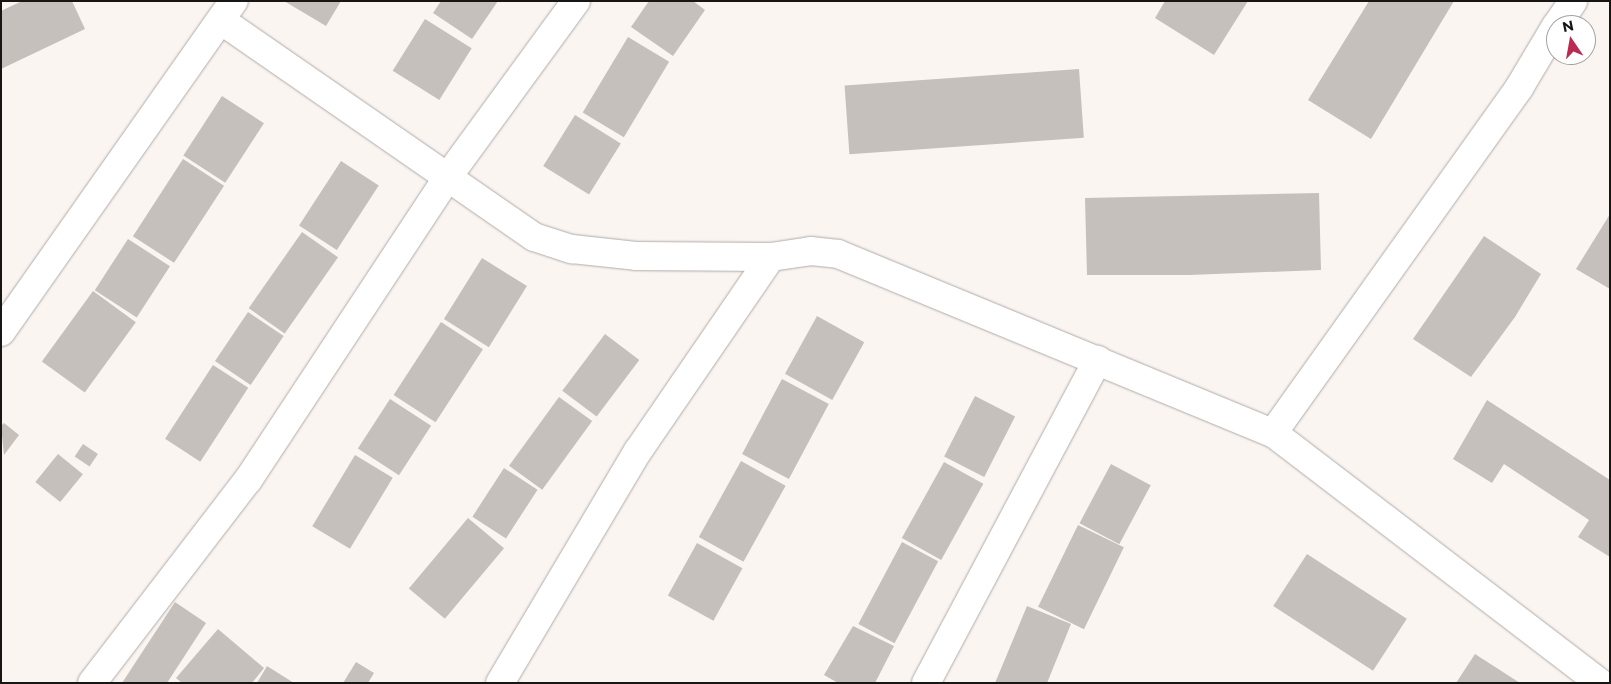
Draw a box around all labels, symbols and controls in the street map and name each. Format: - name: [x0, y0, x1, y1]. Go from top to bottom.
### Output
- north arrow: [1546, 15, 1596, 65]
- text: N: [1561, 16, 1575, 36]

